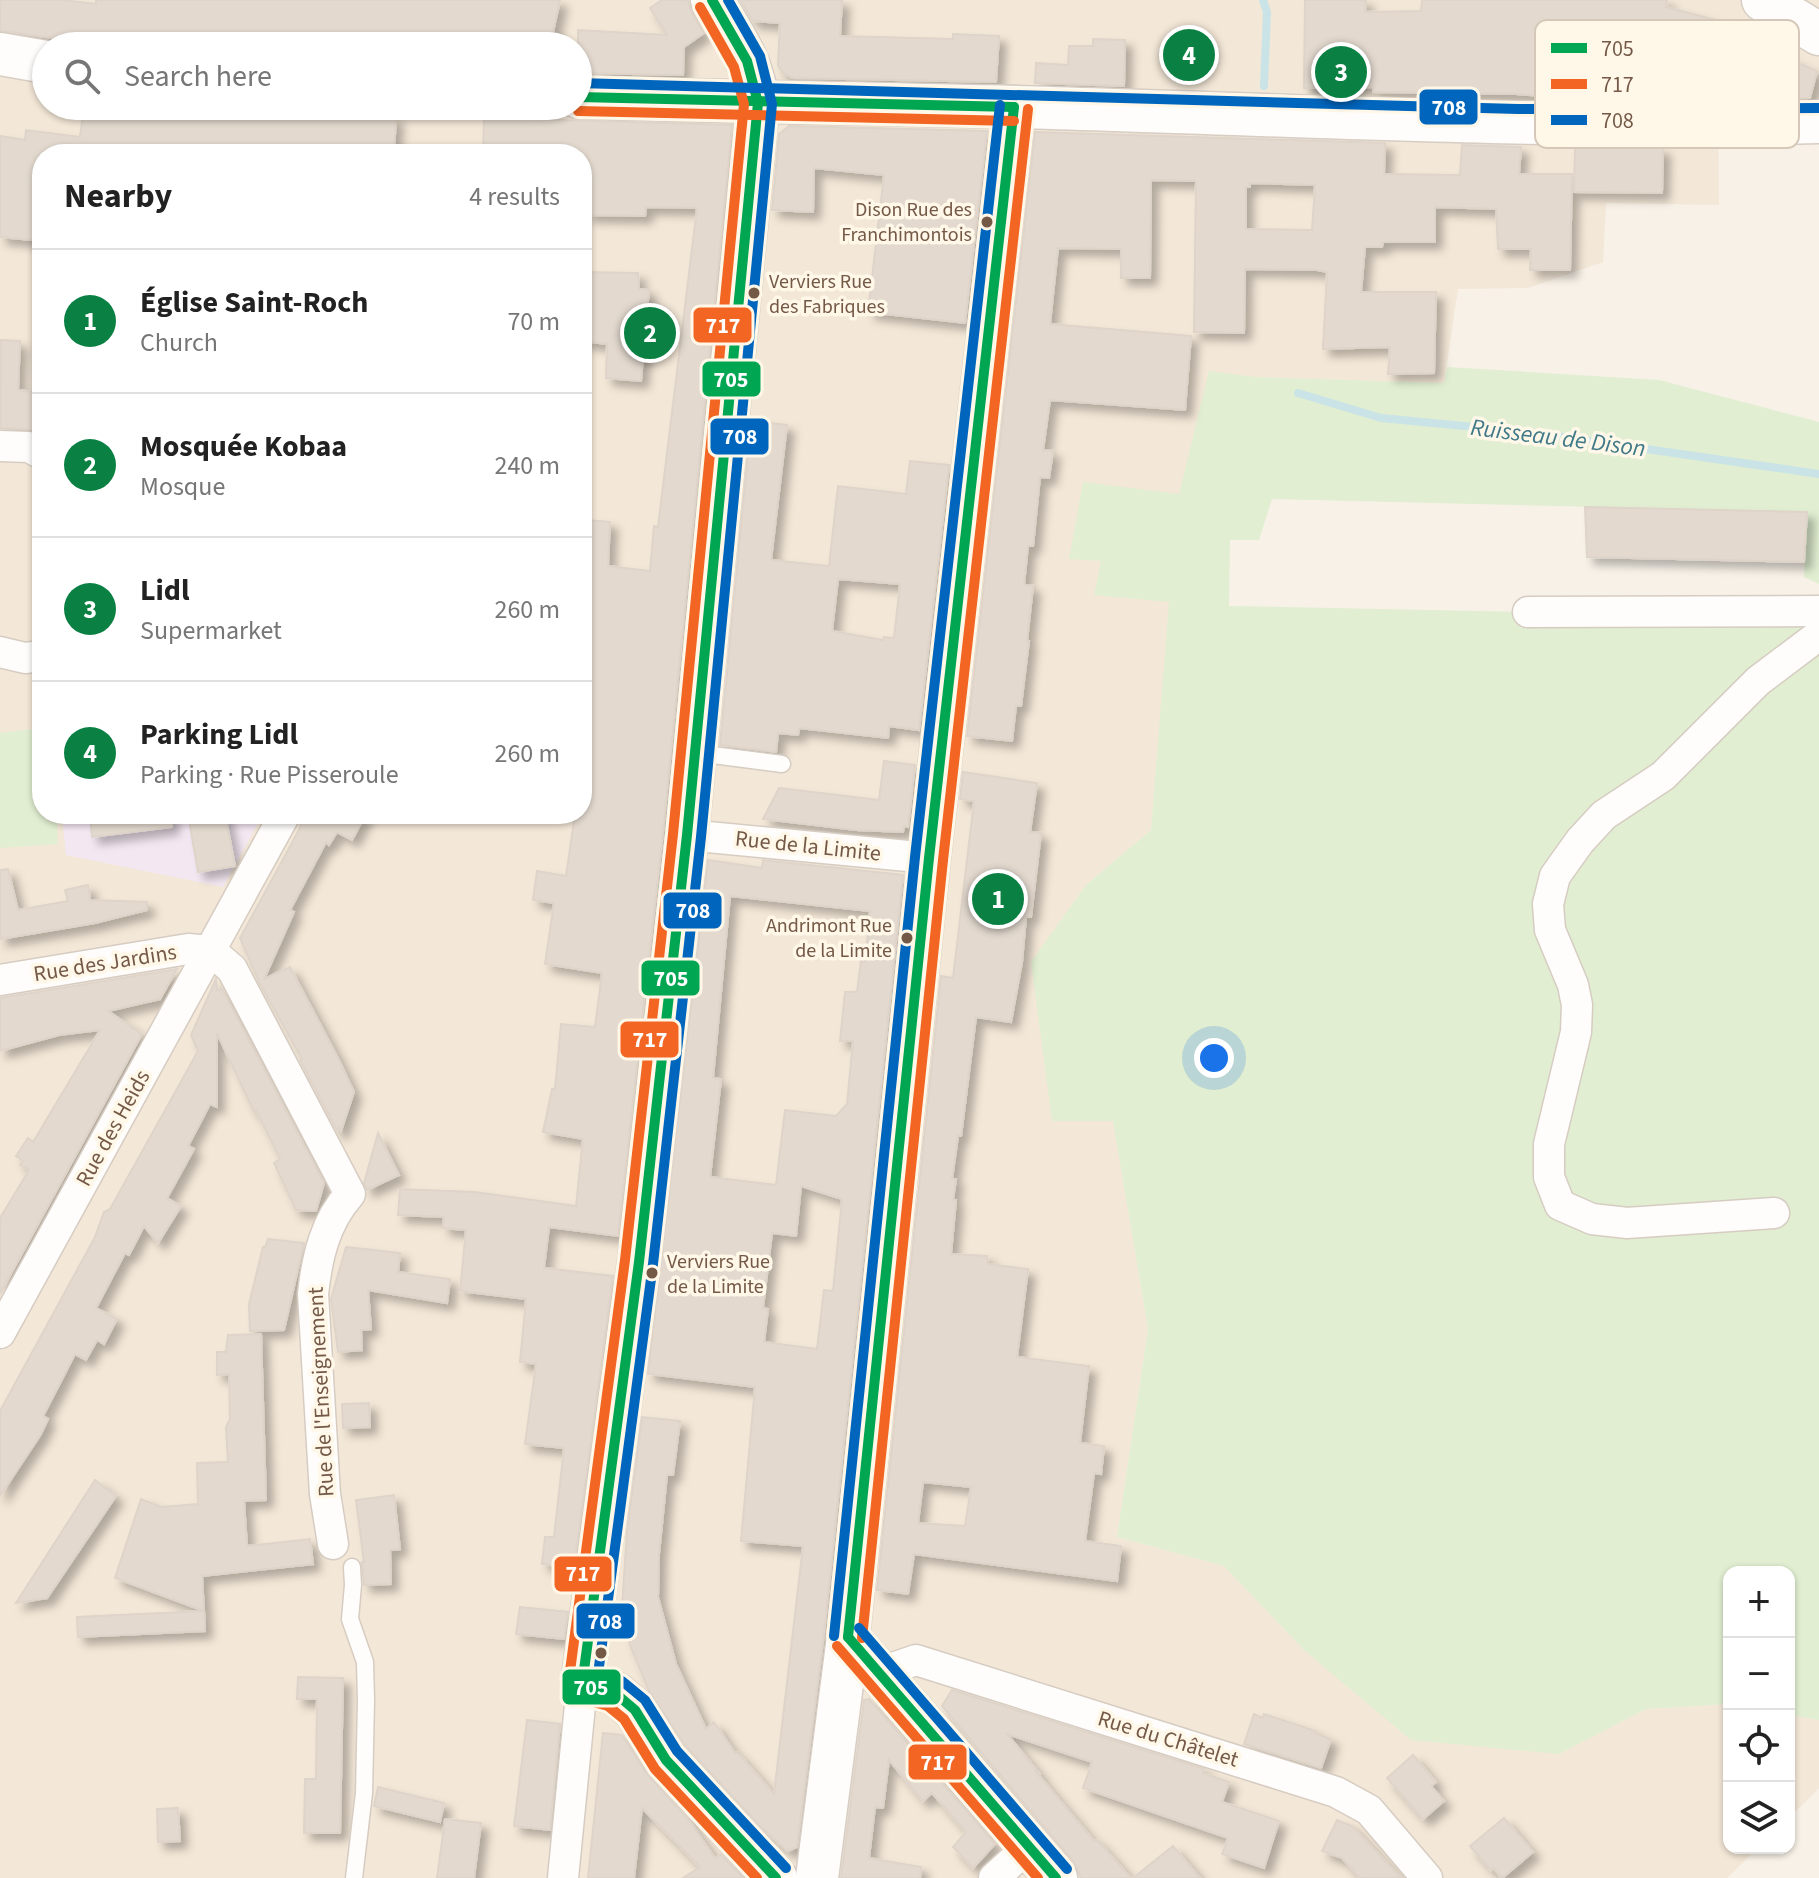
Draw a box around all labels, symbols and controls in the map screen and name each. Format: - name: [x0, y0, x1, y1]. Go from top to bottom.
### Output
- legend: [1535, 20, 1799, 148]
- pin: 4: [1163, 25, 1215, 85]
- search box: [32, 32, 592, 120]
- text: 705: [1601, 33, 1634, 65]
- pin: 3: [1315, 42, 1367, 102]
- icon: search: [60, 54, 104, 98]
- text: Search here: [124, 55, 272, 98]
- text: 717: [1601, 69, 1634, 101]
- line badge: 708: [1418, 88, 1479, 126]
- text: 708: [1432, 92, 1466, 124]
- text: 708: [1601, 105, 1634, 137]
- text: Nearby: [64, 172, 172, 221]
- text: 4 results: [469, 178, 560, 215]
- place label: Dison Rue des Franchimontois: [841, 196, 972, 249]
- marker: Dison Rue des Franchimontois: [979, 214, 995, 230]
- place label: Verviers Rue des Fabriques: [769, 268, 885, 321]
- text: Église Saint-Roch: [140, 281, 368, 324]
- marker: Verviers Rue des Fabriques: [746, 285, 762, 301]
- text: 1: [83, 303, 97, 340]
- text: 70 m: [507, 303, 560, 340]
- pin: 2: [624, 303, 676, 363]
- line badge: 717: [692, 306, 753, 344]
- text: 717: [706, 310, 740, 342]
- text: Church: [140, 324, 218, 361]
- line badge: 705: [701, 360, 762, 398]
- text: 705: [714, 364, 748, 396]
- water label: Ruisseau de Dison: [1468, 410, 1648, 466]
- line badge: 708: [709, 417, 770, 456]
- text: 708: [723, 421, 757, 453]
- text: Mosquée Kobaa: [140, 425, 347, 468]
- text: 2: [83, 447, 97, 484]
- text: 240 m: [494, 447, 560, 484]
- text: Mosque: [140, 468, 225, 505]
- text: Lidl: [140, 569, 190, 612]
- text: 3: [83, 591, 97, 628]
- text: 260 m: [494, 591, 560, 628]
- text: Supermarket: [140, 612, 282, 649]
- text: Parking Lidl: [140, 713, 298, 756]
- text: 4: [83, 735, 97, 772]
- text: 260 m: [494, 735, 560, 772]
- text: Parking · Rue Pisseroule: [140, 756, 399, 793]
- street label: Rue de la Limite: [734, 822, 882, 870]
- pin: 1: [972, 869, 1024, 929]
- line badge: 708: [662, 891, 723, 930]
- text: 708: [676, 895, 710, 927]
- place label: Andrimont Rue de la Limite: [766, 912, 892, 965]
- marker: Andrimont Rue de la Limite: [899, 930, 915, 946]
- street label: Rue des Jardins: [31, 936, 179, 990]
- line badge: 705: [640, 959, 701, 997]
- text: 705: [654, 963, 688, 995]
- line badge: 717: [619, 1020, 680, 1059]
- text: 717: [633, 1024, 667, 1056]
- your location: [1194, 1038, 1234, 1078]
- street label: Rue des Heids: [68, 1064, 158, 1192]
- place label: Verviers Rue de la Limite: [667, 1248, 770, 1301]
- marker: Verviers Rue de la Limite: [644, 1265, 660, 1281]
- street label: Rue de l'Enseignement: [299, 1286, 342, 1498]
- line badge: 717: [553, 1555, 613, 1593]
- text: 717: [566, 1558, 600, 1590]
- map controls: [1723, 1566, 1795, 1854]
- button: +: [1723, 1566, 1795, 1638]
- line badge: 708: [575, 1602, 636, 1640]
- text: 708: [588, 1606, 622, 1638]
- button: −: [1723, 1638, 1795, 1710]
- unlabelled marker: [593, 1645, 609, 1661]
- line badge: 705: [561, 1668, 622, 1706]
- text: 705: [574, 1672, 608, 1704]
- street label: Rue du Châtelet: [1094, 1702, 1243, 1776]
- button: locate: [1723, 1710, 1795, 1782]
- line badge: 717: [907, 1743, 968, 1781]
- text: 717: [921, 1747, 955, 1779]
- button: layers: [1723, 1782, 1795, 1854]

